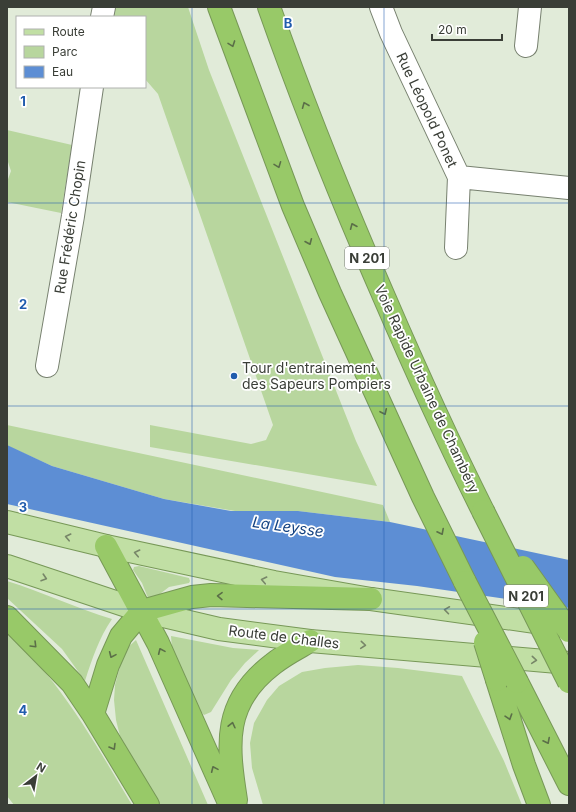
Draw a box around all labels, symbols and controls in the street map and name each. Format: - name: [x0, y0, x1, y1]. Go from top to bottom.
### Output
- text: B: [284, 15, 293, 31]
- legend: [16, 16, 146, 88]
- scale bar: [432, 16, 502, 42]
- text: 20 m: [438, 22, 467, 37]
- text: Route: [52, 24, 85, 39]
- one-way arrow: [227, 40, 236, 47]
- text: Parc: [52, 44, 78, 59]
- street label: Rue Léopold Ponet: [393, 50, 462, 170]
- text: Eau: [52, 64, 73, 79]
- text: 1: [20, 93, 26, 109]
- one-way arrow: [301, 102, 309, 109]
- street label: Rue Frédéric Chopin: [51, 159, 88, 295]
- one-way arrow: [273, 162, 281, 169]
- one-way arrow: [350, 223, 358, 230]
- one-way arrow: [304, 239, 312, 246]
- road number: N 201: [345, 247, 389, 269]
- street label: Voie Rapide Urbaine de Chambéry: [372, 282, 483, 496]
- text: 2: [19, 296, 27, 312]
- place label: Tour d'entrainement des Sapeurs Pompiers: [242, 359, 391, 392]
- marker: Tour d'entrainement des Sapeurs Pompiers: [229, 371, 239, 381]
- one-way arrow: [380, 409, 388, 416]
- text: 3: [19, 499, 27, 515]
- water label: La Leysse: [251, 512, 325, 541]
- one-way arrow: [436, 528, 443, 535]
- one-way arrow: [64, 533, 71, 541]
- one-way arrow: [133, 549, 140, 557]
- one-way arrow: [40, 574, 47, 582]
- one-way arrow: [260, 577, 267, 585]
- road number: N 201: [504, 585, 548, 607]
- one-way arrow: [217, 591, 223, 600]
- one-way arrow: [444, 606, 450, 615]
- street label: Route de Challes: [228, 621, 340, 652]
- one-way arrow: [29, 640, 37, 648]
- one-way arrow: [360, 641, 366, 650]
- one-way arrow: [158, 647, 166, 654]
- one-way arrow: [109, 651, 117, 658]
- one-way arrow: [531, 656, 537, 665]
- text: 4: [19, 702, 28, 718]
- one-way arrow: [504, 714, 513, 721]
- one-way arrow: [228, 721, 236, 728]
- one-way arrow: [542, 737, 550, 744]
- one-way arrow: [108, 743, 115, 750]
- north arrow: [16, 756, 56, 796]
- text: N: [34, 759, 48, 776]
- one-way arrow: [211, 766, 219, 774]

